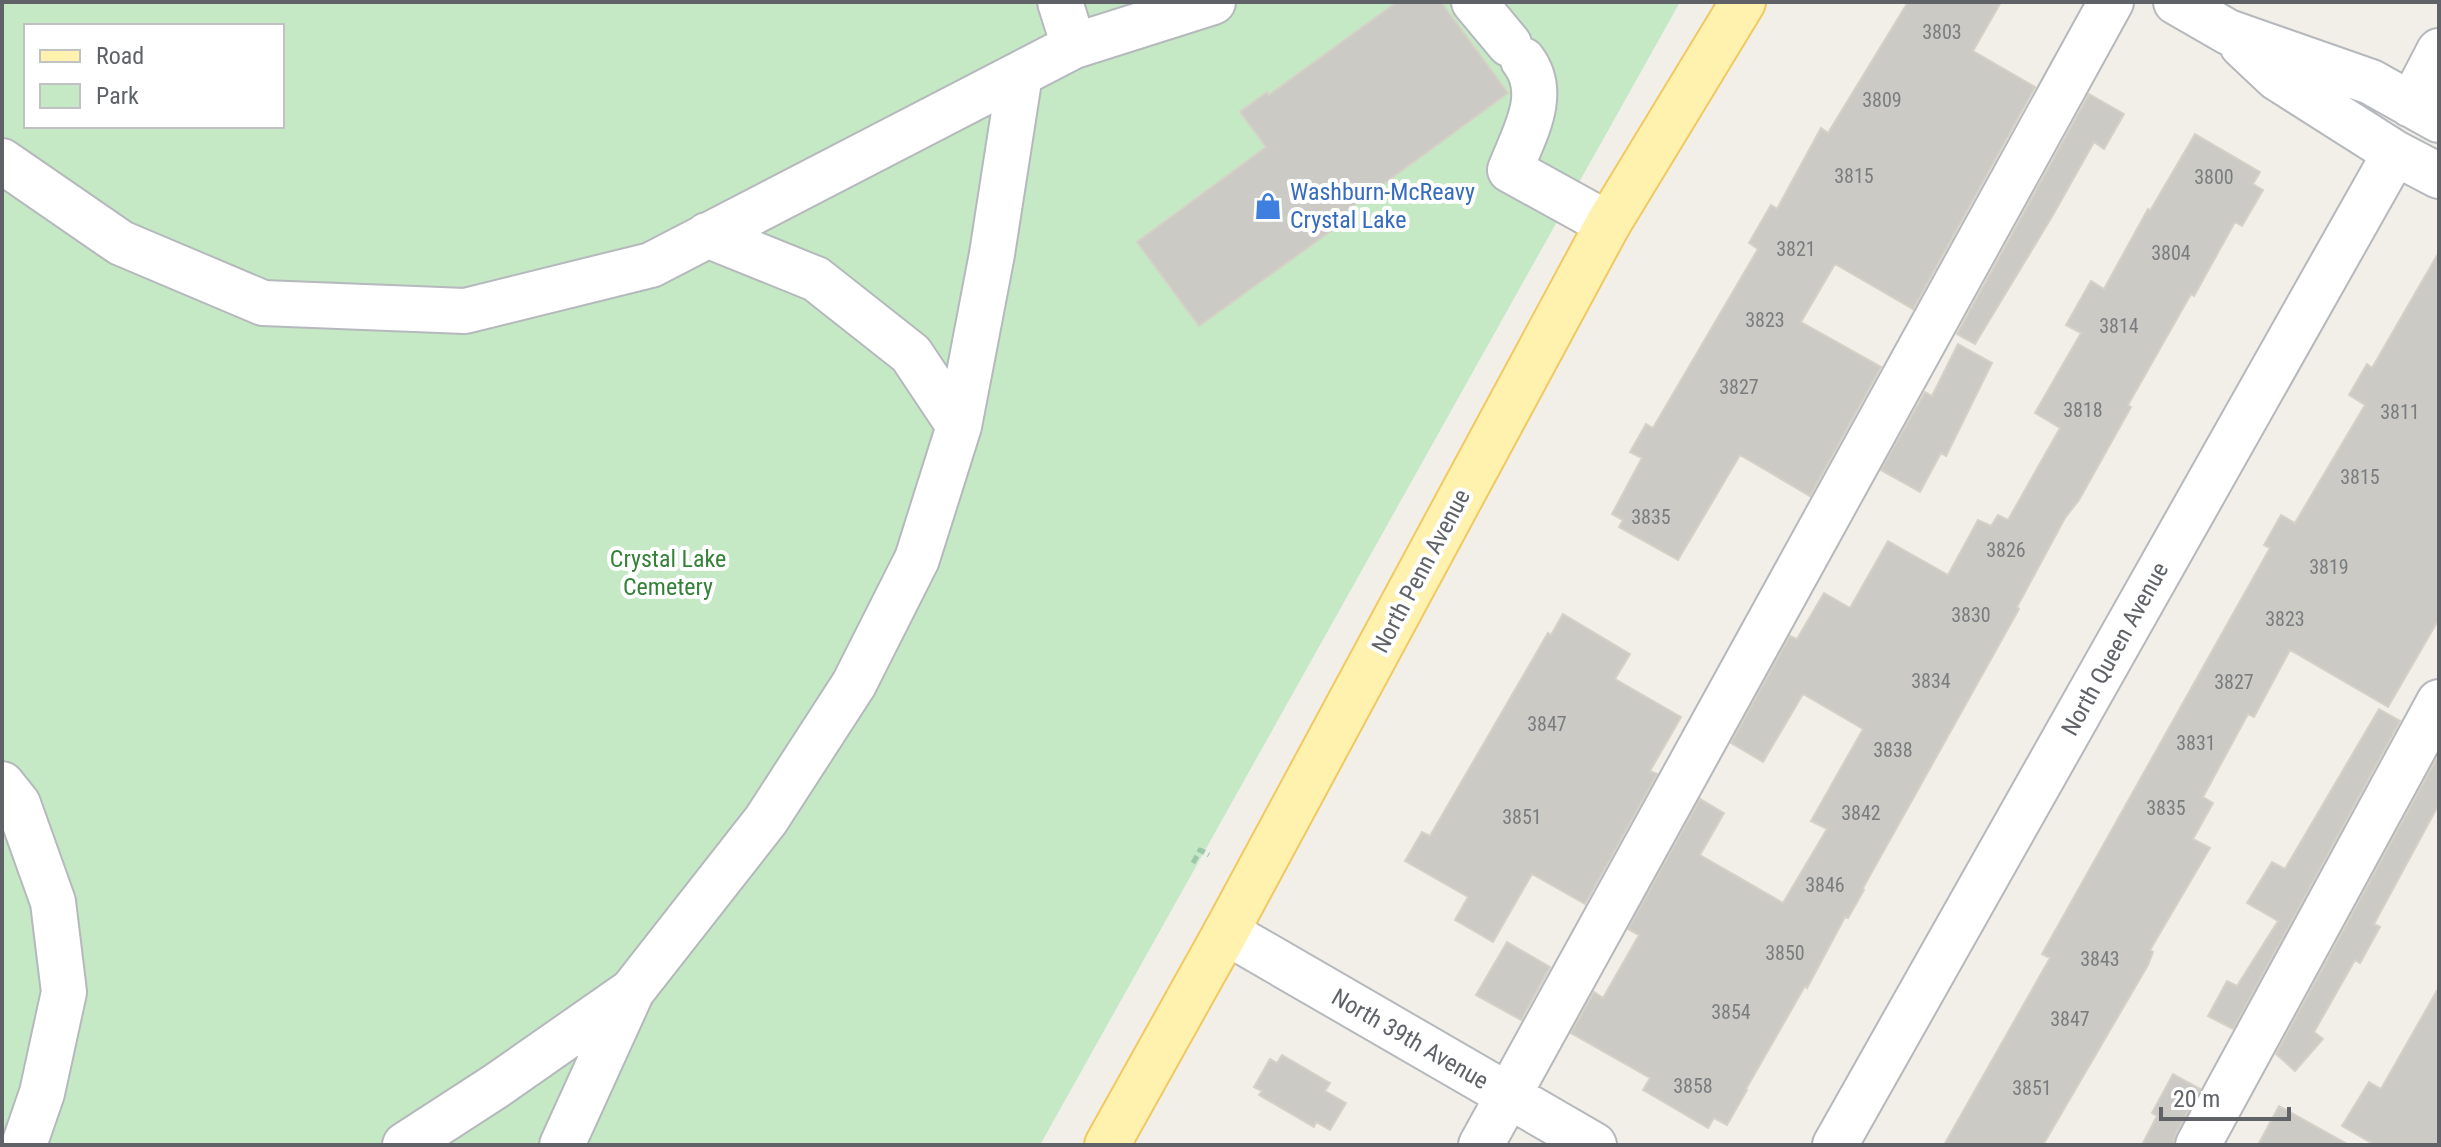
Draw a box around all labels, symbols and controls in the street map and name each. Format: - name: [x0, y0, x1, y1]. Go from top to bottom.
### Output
- house number: 3803: [1922, 20, 1962, 44]
- legend: [24, 24, 284, 128]
- text: Road: [96, 42, 144, 70]
- text: Park: [96, 82, 139, 110]
- house number: 3809: [1862, 88, 1902, 112]
- house number: 3815: [1834, 164, 1874, 188]
- house number: 3800: [2194, 165, 2234, 189]
- place label: Washburn-McReavy Crystal Lake: [1290, 178, 1475, 234]
- shop icon: Washburn-McReavy Crystal Lake: [1253, 191, 1283, 221]
- house number: 3821: [1776, 237, 1816, 261]
- house number: 3804: [2151, 241, 2191, 265]
- house number: 3823: [1745, 308, 1785, 332]
- house number: 3814: [2099, 314, 2139, 338]
- house number: 3827: [1719, 375, 1759, 399]
- house number: 3818: [2063, 398, 2103, 422]
- house number: 3811: [2380, 400, 2420, 424]
- house number: 3815: [2340, 465, 2380, 489]
- street label: North Penn Avenue: [1366, 484, 1476, 658]
- house number: 3835: [1631, 505, 1671, 529]
- house number: 3826: [1986, 538, 2026, 562]
- park label: Crystal Lake Cemetery: [610, 545, 726, 601]
- house number: 3819: [2309, 555, 2349, 579]
- street label: North Queen Avenue: [2056, 557, 2174, 741]
- house number: 3830: [1951, 603, 1991, 627]
- house number: 3823: [2265, 607, 2305, 631]
- house number: 3834: [1911, 669, 1951, 693]
- house number: 3827: [2214, 670, 2254, 694]
- house number: 3847: [1527, 712, 1567, 736]
- house number: 3831: [2176, 731, 2216, 755]
- house number: 3838: [1873, 738, 1913, 762]
- house number: 3835: [2146, 796, 2186, 820]
- house number: 3842: [1841, 801, 1881, 825]
- house number: 3851: [1502, 805, 1542, 829]
- house number: 3846: [1805, 873, 1845, 897]
- house number: 3850: [1765, 941, 1805, 965]
- house number: 3843: [2080, 947, 2120, 971]
- street label: North 39th Avenue: [1327, 983, 1493, 1095]
- house number: 3854: [1711, 1000, 1751, 1024]
- house number: 3847: [2050, 1007, 2090, 1031]
- scale bar: [2161, 1071, 2289, 1121]
- house number: 3858: [1673, 1074, 1713, 1098]
- house number: 3851: [2012, 1076, 2052, 1100]
- text: 20 m: [2173, 1085, 2220, 1113]

